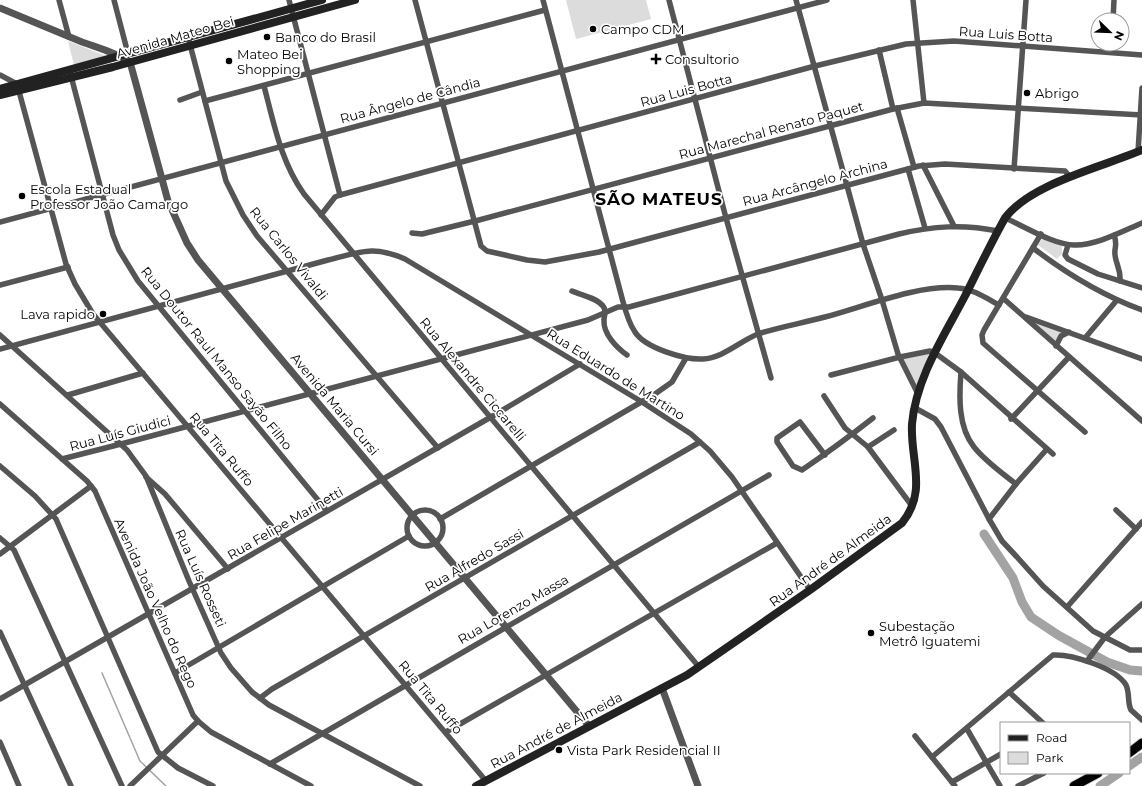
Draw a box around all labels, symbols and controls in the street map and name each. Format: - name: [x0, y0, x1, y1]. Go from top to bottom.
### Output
- north arrow: [1090, 12, 1130, 52]
- street label: Avenida Mateo Bei: [114, 13, 236, 61]
- place label: Campo CDM: [601, 21, 684, 37]
- street label: Rua Luis Botta: [958, 23, 1054, 45]
- marker: Campo CDM: [588, 24, 598, 34]
- place label: Banco do Brasil: [275, 29, 376, 45]
- text: N: [1111, 29, 1127, 43]
- marker: Banco do Brasil: [262, 32, 272, 42]
- place label: Mateo Bei Shopping: [237, 46, 303, 77]
- place label: Consultorio: [665, 51, 739, 67]
- marker: Consultorio: [650, 53, 662, 65]
- marker: Mateo Bei Shopping: [224, 56, 234, 66]
- street label: Rua Luis Botta: [638, 70, 734, 110]
- street label: Rua Ângelo de Cândia: [338, 74, 482, 126]
- place label: Abrigo: [1035, 85, 1079, 101]
- marker: Abrigo: [1022, 88, 1032, 98]
- street label: Rua Marechal Renato Paquet: [677, 98, 865, 162]
- street label: Rua Arcângelo Archina: [741, 155, 889, 209]
- place label: Escola Estadual Professor João Camargo: [30, 181, 188, 212]
- district label: SÃO MATEUS: [595, 189, 723, 209]
- marker: Escola Estadual Professor João Camargo: [17, 191, 27, 201]
- street label: Rua Carlos Vivaldi: [247, 203, 331, 303]
- street label: Rua Doutor Raul Manso Sayão Filho: [138, 263, 296, 453]
- place label: Lava rapido: [20, 306, 95, 322]
- marker: Lava rapido: [98, 309, 108, 319]
- street label: Rua Alexandre Ciccarelli: [417, 314, 529, 444]
- street label: Rua Eduardo de Martino: [544, 325, 688, 423]
- street label: Avenida Maria Cursi: [288, 350, 382, 458]
- street label: Rua Tita Ruffo: [187, 409, 257, 489]
- street label: Rua Luís Giudici: [68, 412, 172, 454]
- street label: Rua Felipe Marinetti: [224, 483, 346, 563]
- street label: Rua André de Almeida: [766, 510, 894, 610]
- street label: Avenida João Velho do Rego: [111, 516, 201, 690]
- street label: Rua Alfredo Sassi: [422, 525, 526, 595]
- street label: Rua Luís Rosseti: [172, 526, 230, 630]
- street label: Rua Lorenzo Massa: [455, 571, 571, 647]
- place label: Subestação Metrô Iguatemi: [879, 618, 981, 649]
- marker: Subestação Metrô Iguatemi: [866, 628, 876, 638]
- street label: Rua Tita Ruffo: [396, 657, 466, 737]
- street label: Rua André de Almeida: [487, 688, 625, 772]
- legend: [1000, 722, 1130, 774]
- text: Road: [1036, 730, 1067, 745]
- place label: Vista Park Residencial II: [567, 742, 721, 758]
- marker: Vista Park Residencial II: [554, 745, 564, 755]
- text: Park: [1036, 750, 1064, 765]

